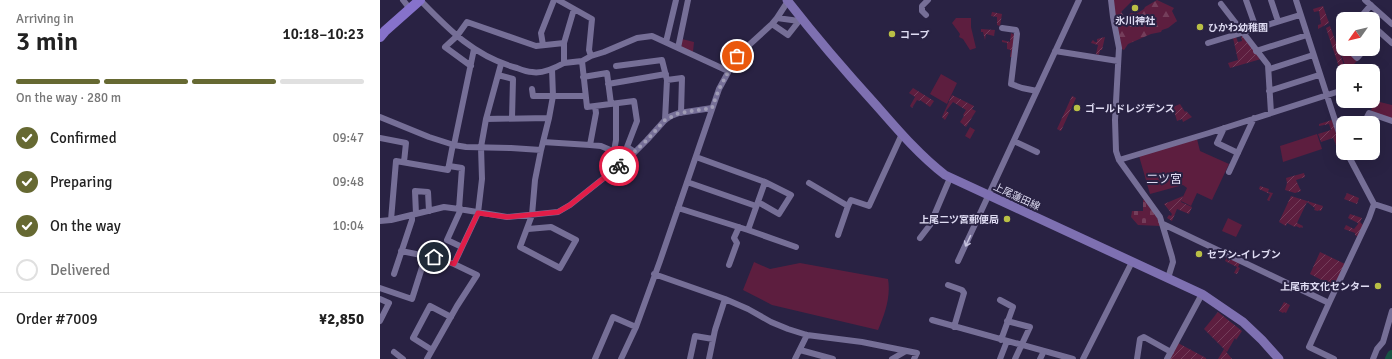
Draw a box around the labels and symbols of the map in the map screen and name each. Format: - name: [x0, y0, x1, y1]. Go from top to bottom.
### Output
- marker: 氷川神社: [1130, 3, 1140, 13]
- north arrow: [1336, 12, 1380, 56]
- place label: 氷川神社: [1115, 15, 1156, 27]
- marker: ひかわ幼稚園: [1195, 22, 1205, 32]
- place label: ひかわ幼稚園: [1208, 22, 1268, 34]
- marker: コープ: [887, 29, 897, 39]
- place label: コープ: [900, 29, 929, 41]
- pin: [720, 39, 754, 73]
- marker: ゴールドレジデンス: [1072, 103, 1082, 113]
- place label: ゴールドレジデンス: [1085, 103, 1175, 115]
- courier: [599, 146, 639, 186]
- district label: 二ツ宮: [1146, 172, 1182, 187]
- street label: 上尾蓮田線: [991, 181, 1042, 213]
- place label: 上尾二ツ宮郵便局: [919, 214, 999, 226]
- marker: 上尾二ツ宮郵便局: [1002, 214, 1012, 224]
- one-way arrow: [964, 235, 971, 247]
- pin: [417, 240, 451, 274]
- marker: セブン-イレブン: [1194, 249, 1204, 259]
- place label: セブン-イレブン: [1207, 249, 1281, 261]
- place label: 上尾市文化センター: [1280, 281, 1370, 293]
- marker: 上尾市文化センター: [1373, 281, 1383, 291]

